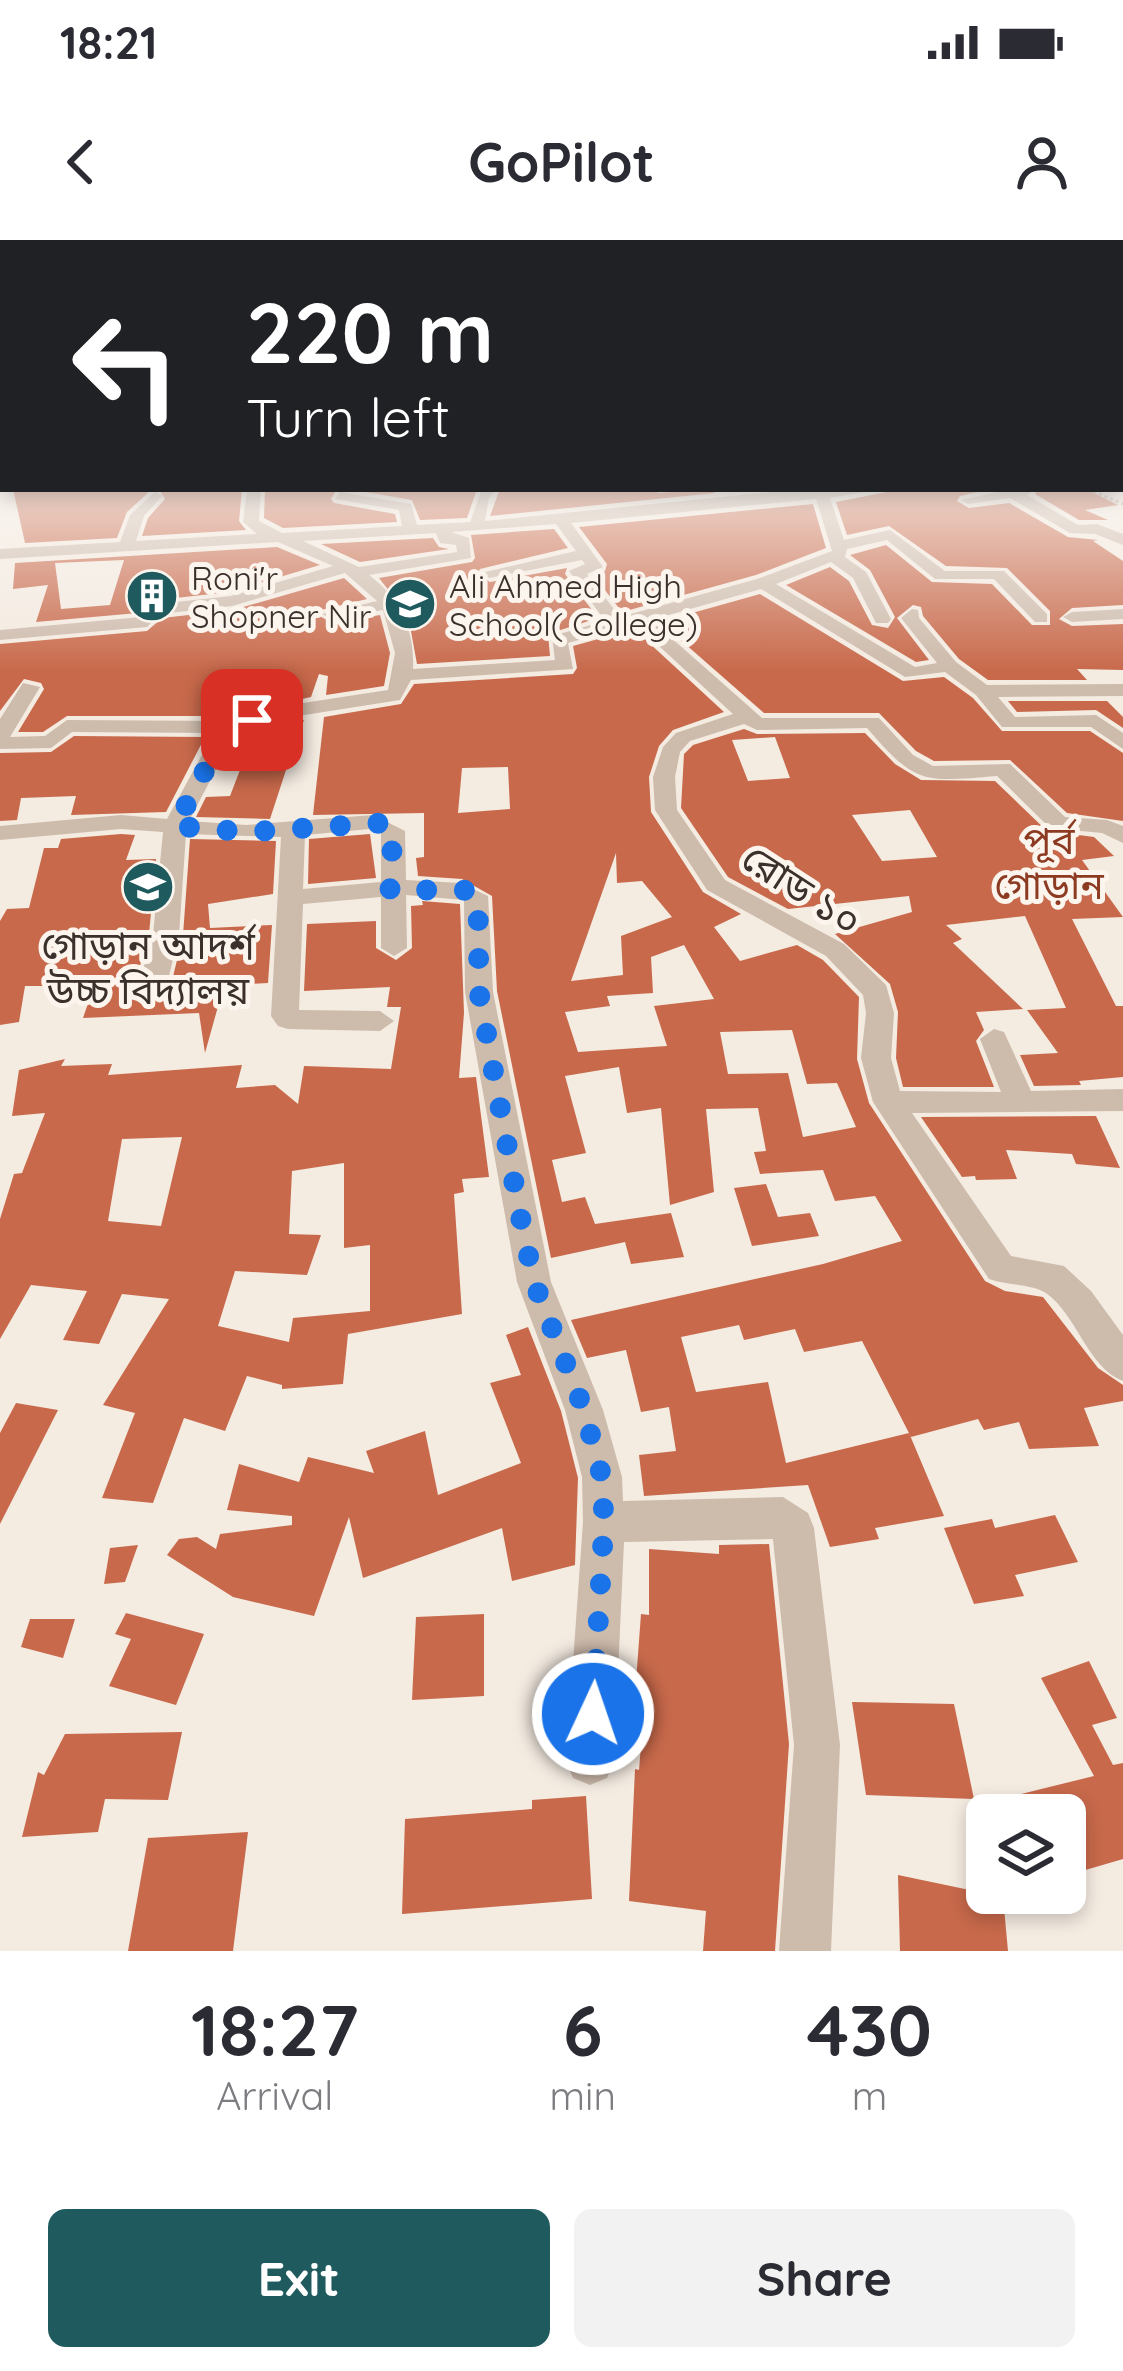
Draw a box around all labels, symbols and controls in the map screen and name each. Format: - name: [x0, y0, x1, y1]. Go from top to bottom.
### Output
- text: 18:21: [60, 14, 158, 70]
- text: GoPilot: [468, 128, 655, 196]
- icon: back: [48, 129, 114, 195]
- icon: person: [1009, 129, 1075, 195]
- text: 220 m: [246, 279, 494, 384]
- icon: left: [48, 288, 204, 444]
- text: Turn left: [246, 383, 450, 451]
- place label: Roni'r Shopner Nir: [191, 557, 372, 636]
- place label: Ali Ahmed High School( College): [449, 565, 698, 644]
- building icon: Roni'r Shopner Nir: [124, 568, 180, 624]
- school or university icon: Ali Ahmed High School( College): [382, 576, 438, 632]
- pin: [201, 669, 303, 771]
- icon: arrive: [219, 687, 285, 753]
- district label: পূর্ব গোড়ান: [994, 815, 1104, 909]
- street label: রোড ১০: [733, 832, 871, 946]
- school or university icon: গোড়ান আদর্শ উচ্চ বিদ্যালয়: [120, 859, 176, 915]
- place label: গোড়ান আদর্শ উচ্চ বিদ্যালয়: [41, 920, 257, 1014]
- position arrow: [530, 1651, 656, 1777]
- map controls: [966, 1794, 1086, 1914]
- button: layers: [966, 1794, 1086, 1914]
- text: 18:27: [191, 1984, 359, 2074]
- text: 6: [563, 1984, 603, 2074]
- text: 430: [807, 1984, 932, 2074]
- text: Arrival: [216, 2071, 333, 2120]
- text: min: [549, 2071, 616, 2120]
- text: m: [852, 2071, 887, 2120]
- button: Exit: [48, 2209, 550, 2347]
- button: Share: [574, 2209, 1075, 2347]

